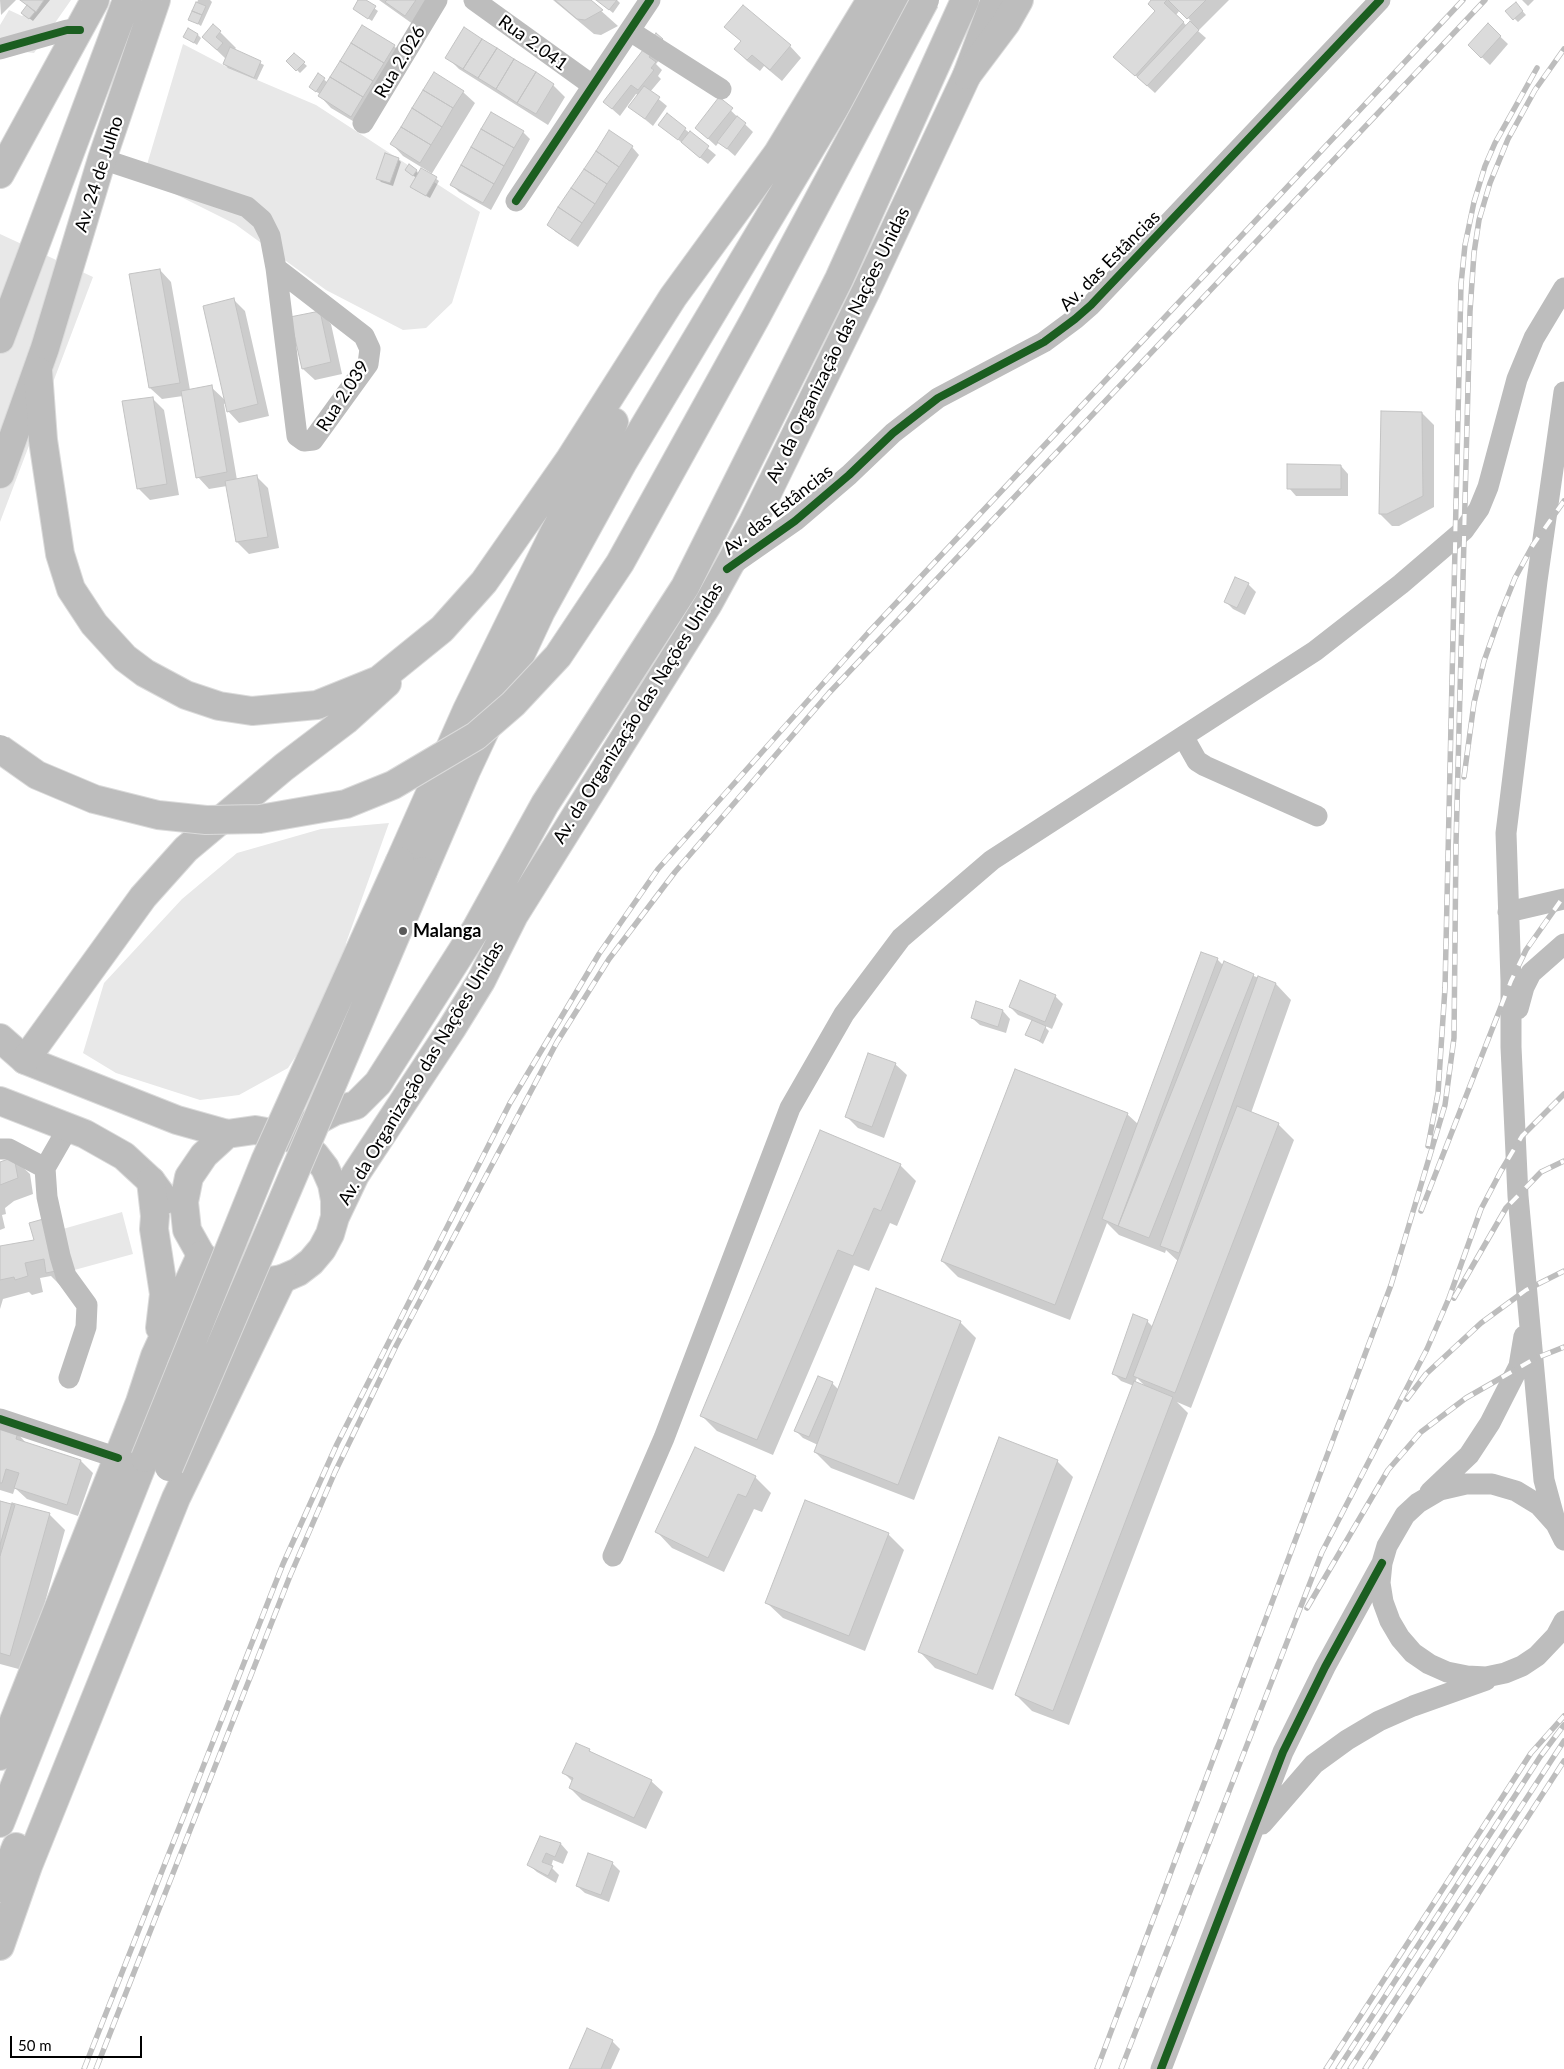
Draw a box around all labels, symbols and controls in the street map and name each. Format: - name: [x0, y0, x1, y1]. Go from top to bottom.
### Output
- street label: Rua 2.041: [494, 11, 572, 75]
- street label: Rua 2.026: [370, 22, 430, 102]
- street label: Av. 24 de Julho: [70, 113, 128, 235]
- street label: Av. da Organização das Nações Unidas: [762, 204, 914, 486]
- street label: Av. das Estâncias: [1055, 206, 1165, 316]
- street label: Rua 2.039: [312, 356, 374, 436]
- street label: Av. das Estâncias: [719, 460, 837, 560]
- street label: Av. da Organização das Nações Unidas: [548, 578, 728, 848]
- place label: Malanga: [413, 920, 481, 942]
- marker: Malanga: [397, 925, 409, 937]
- street label: Av. da Organização das Nações Unidas: [333, 937, 509, 1209]
- scale bar: [12, 2026, 145, 2058]
- text: 50 m: [18, 2036, 52, 2054]

